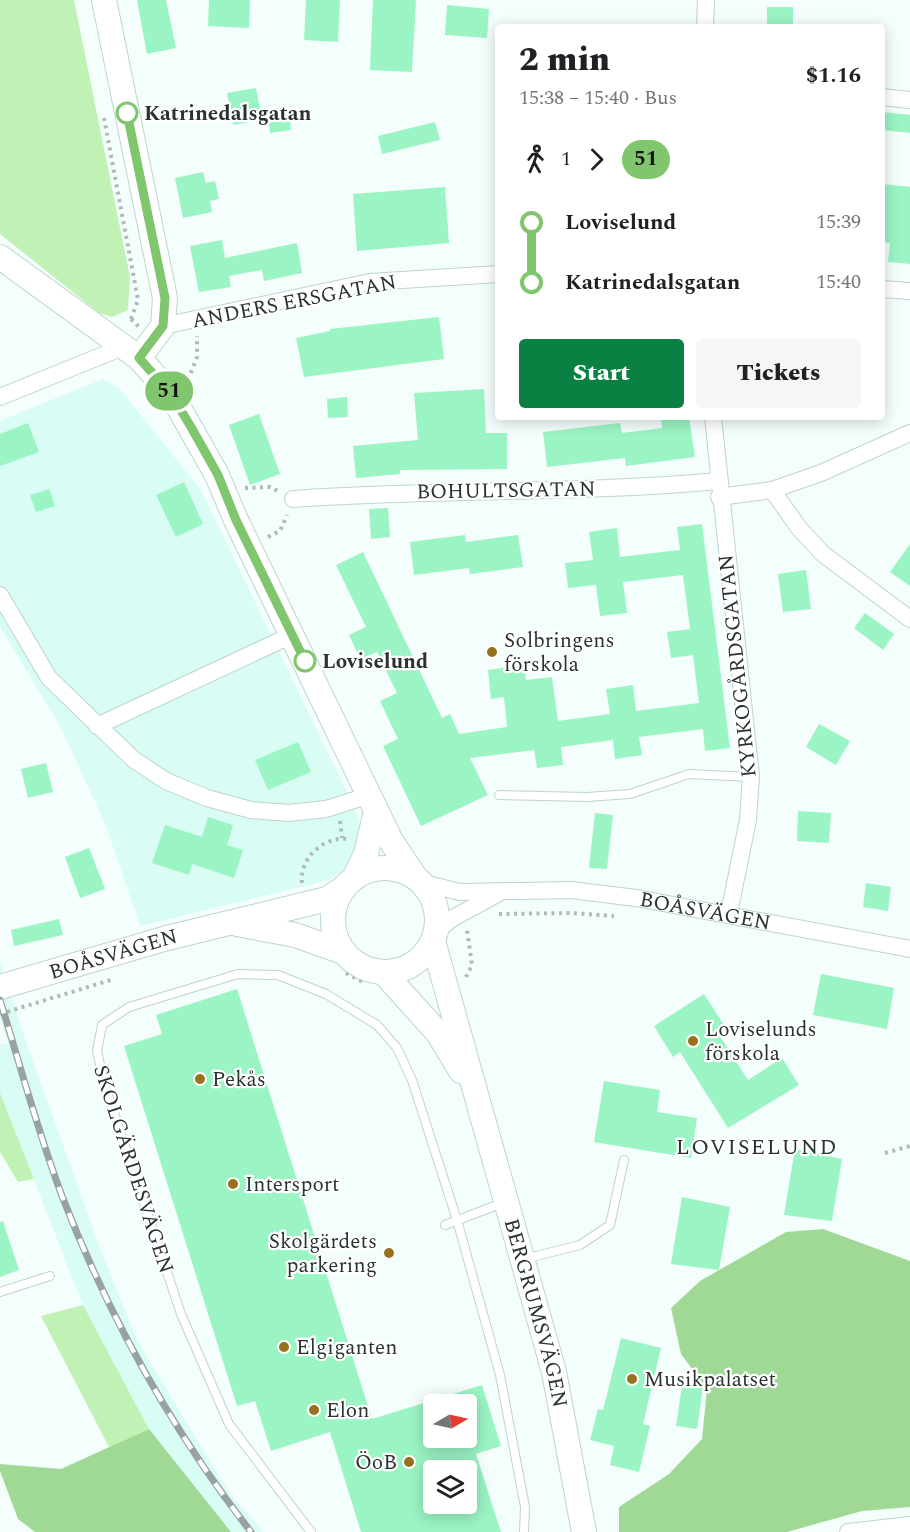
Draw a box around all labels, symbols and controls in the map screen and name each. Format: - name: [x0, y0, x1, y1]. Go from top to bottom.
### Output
- text: 2 min: [519, 35, 610, 85]
- text: $1.16: [806, 59, 861, 92]
- text: 15:38 – 15:40 · Bus: [519, 83, 677, 113]
- place label: Katrinedalsgatan: [144, 98, 311, 130]
- marker: Katrinedalsgatan: [116, 102, 138, 124]
- icon: walk: [519, 143, 552, 176]
- icon: forward: [580, 143, 613, 176]
- text: 51: [634, 143, 658, 175]
- text: 1: [561, 144, 571, 174]
- text: Loviselund: [565, 206, 676, 239]
- text: 15:39: [816, 207, 861, 237]
- street label: ANDERS ERSGATAN: [189, 266, 399, 338]
- text: Katrinedalsgatan: [565, 266, 740, 299]
- text: 15:40: [816, 267, 861, 297]
- button: Start: [519, 339, 684, 408]
- button: Tickets: [696, 339, 861, 408]
- line badge: 51: [142, 372, 196, 410]
- text: 51: [157, 375, 181, 407]
- street label: BOHULTSGATAN: [416, 473, 596, 509]
- street label: KYRKOGÅRDSGATAN: [710, 553, 766, 779]
- place label: Solbringens förskola: [504, 625, 615, 681]
- marker: Solbringens förskola: [485, 645, 499, 659]
- place label: Loviselund: [322, 646, 428, 678]
- marker: Loviselund: [294, 650, 316, 672]
- street label: BOÅSVÄGEN: [637, 884, 773, 940]
- street label: BOÅSVÄGEN: [45, 921, 181, 989]
- place label: Loviselunds förskola: [705, 1014, 817, 1070]
- marker: Loviselunds förskola: [686, 1034, 700, 1048]
- street label: SKOLGÄRDESVÄGEN: [84, 1061, 182, 1278]
- place label: Pekås: [212, 1064, 266, 1096]
- marker: Pekås: [193, 1072, 207, 1086]
- district label: LOVISELUND: [676, 1131, 838, 1164]
- place label: Intersport: [245, 1169, 340, 1201]
- marker: Intersport: [226, 1177, 240, 1191]
- street label: BERGRUMSVÄGEN: [495, 1215, 575, 1410]
- place label: Skolgärdets parkering: [269, 1226, 377, 1282]
- marker: Skolgärdets parkering: [382, 1246, 396, 1260]
- place label: Elgiganten: [296, 1332, 397, 1364]
- marker: Elgiganten: [277, 1340, 291, 1354]
- place label: Musikpalatset: [644, 1364, 776, 1396]
- marker: Musikpalatset: [625, 1372, 639, 1386]
- north arrow: [423, 1394, 477, 1448]
- map controls: [423, 1394, 477, 1514]
- place label: Elon: [326, 1395, 369, 1427]
- marker: Elon: [307, 1403, 321, 1417]
- place label: ÖoB: [355, 1447, 397, 1479]
- marker: ÖoB: [402, 1455, 416, 1469]
- button: layers: [423, 1460, 477, 1514]

